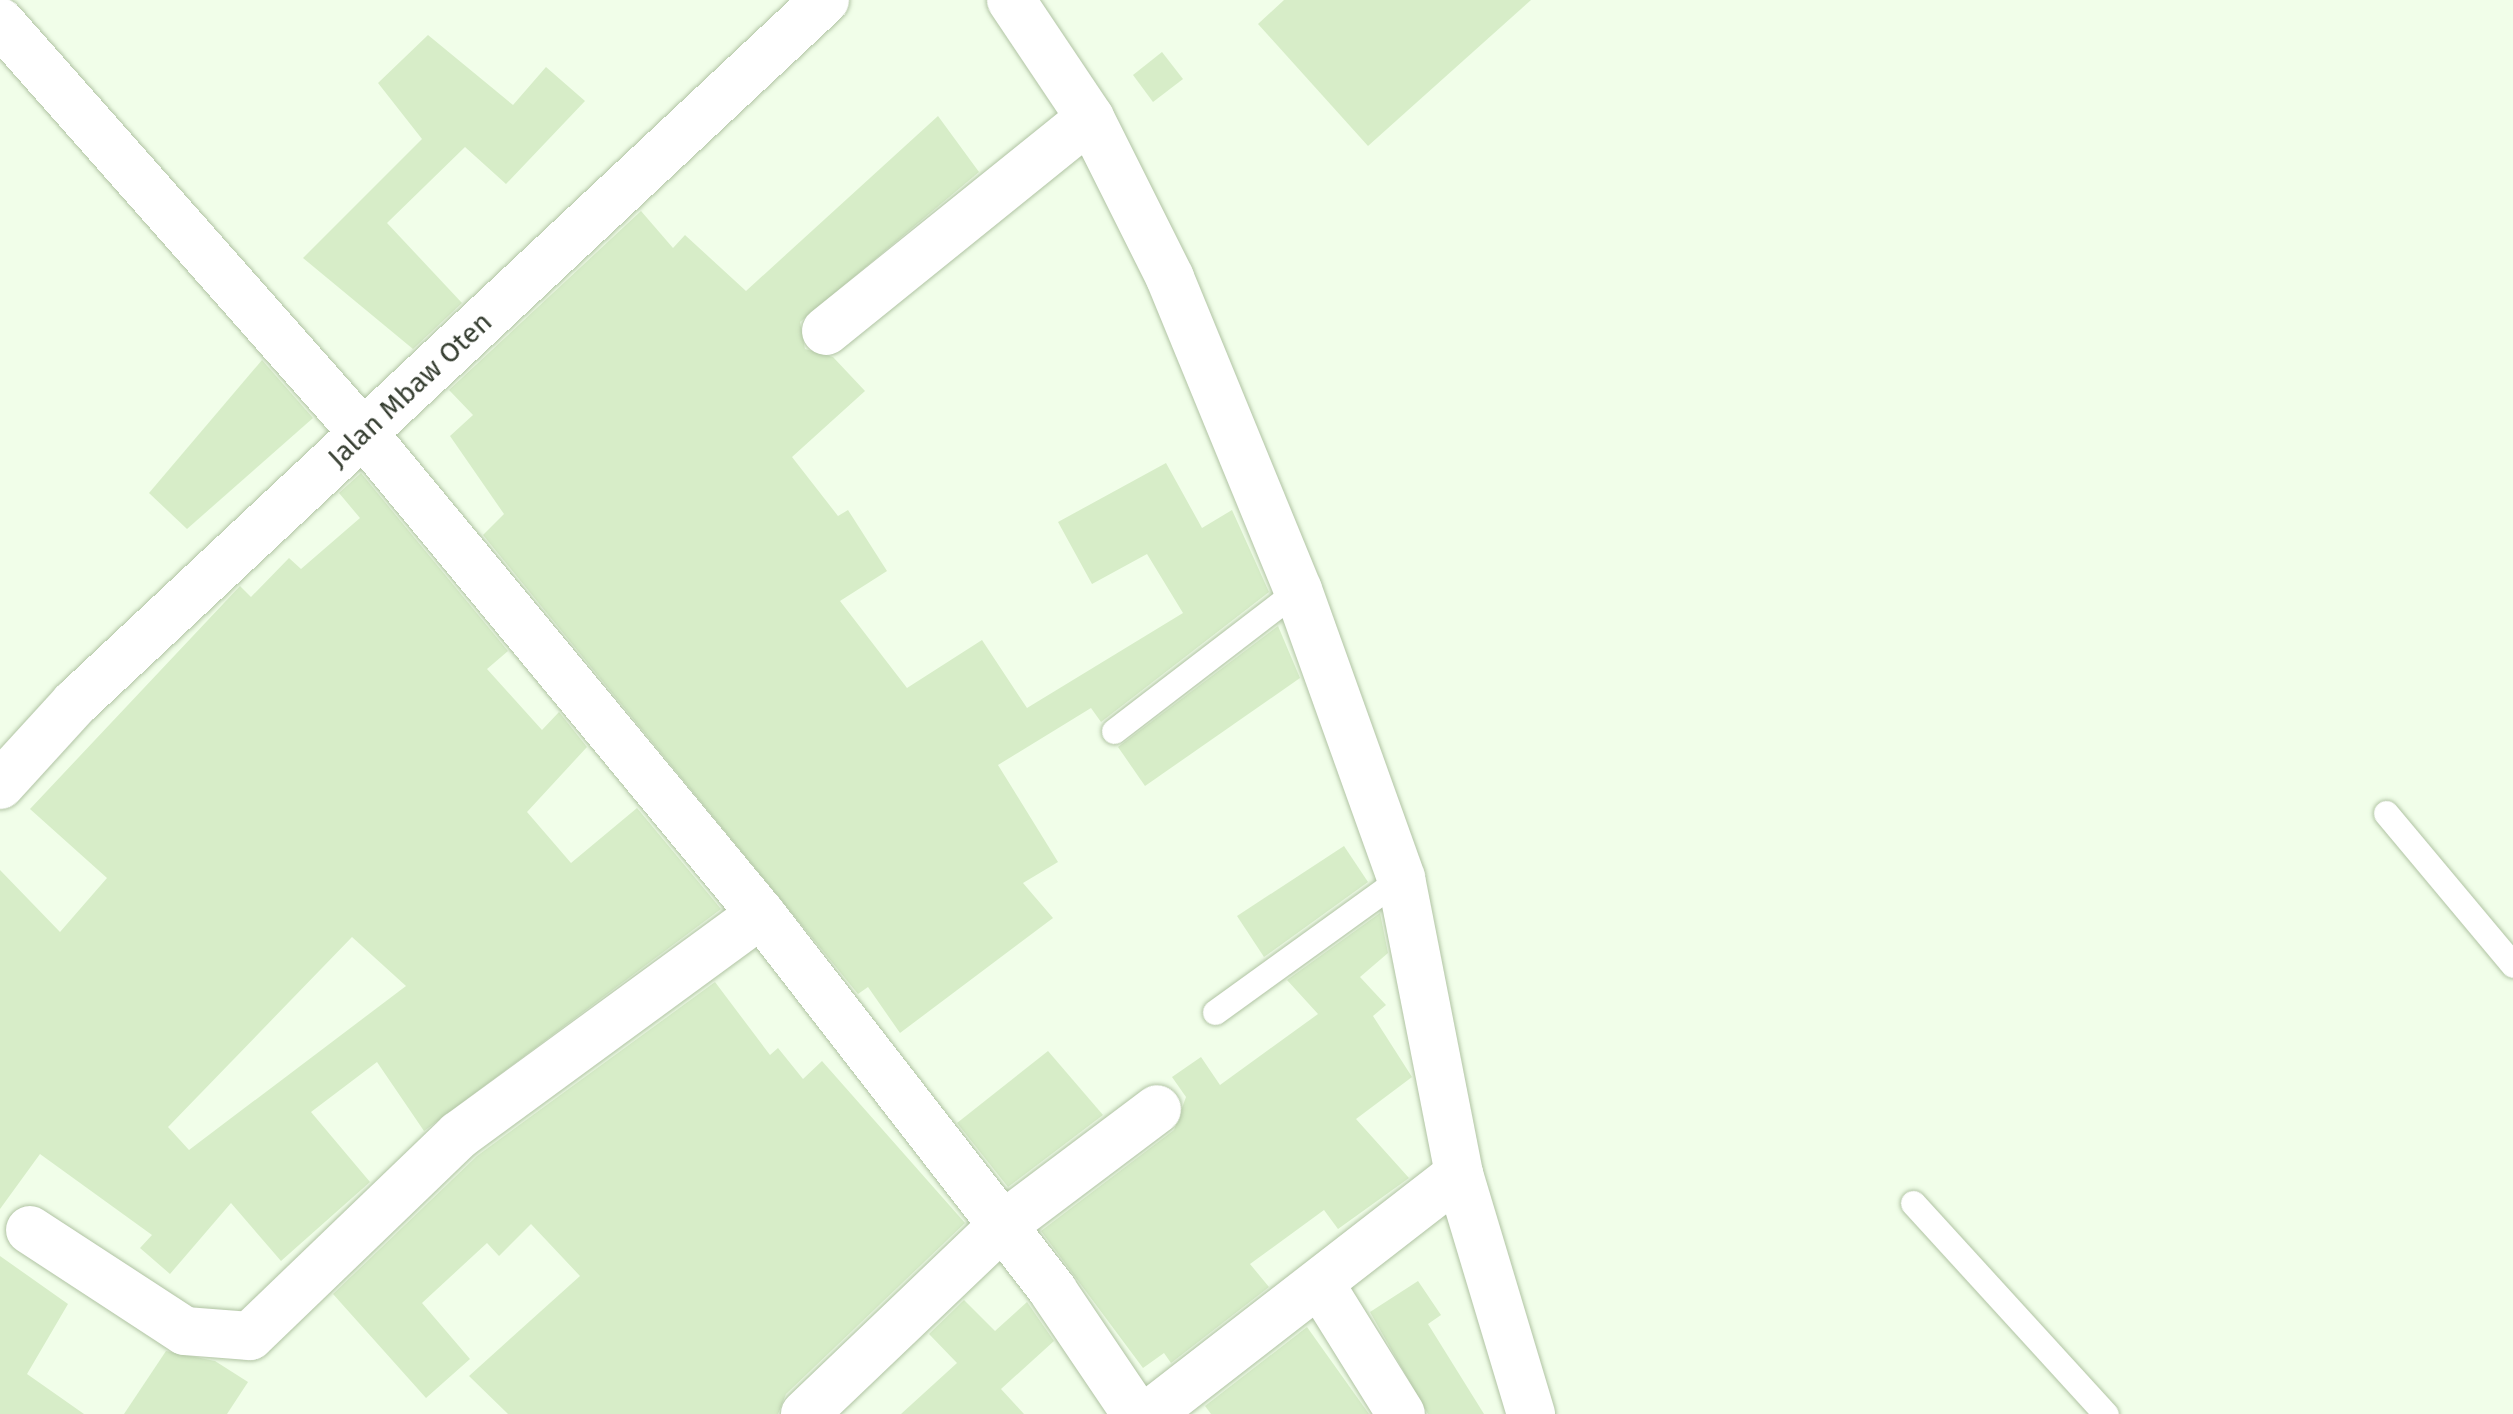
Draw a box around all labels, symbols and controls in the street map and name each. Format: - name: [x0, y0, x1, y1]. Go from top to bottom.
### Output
- street label: Jalan Mbaw Oten: [321, 305, 499, 475]

